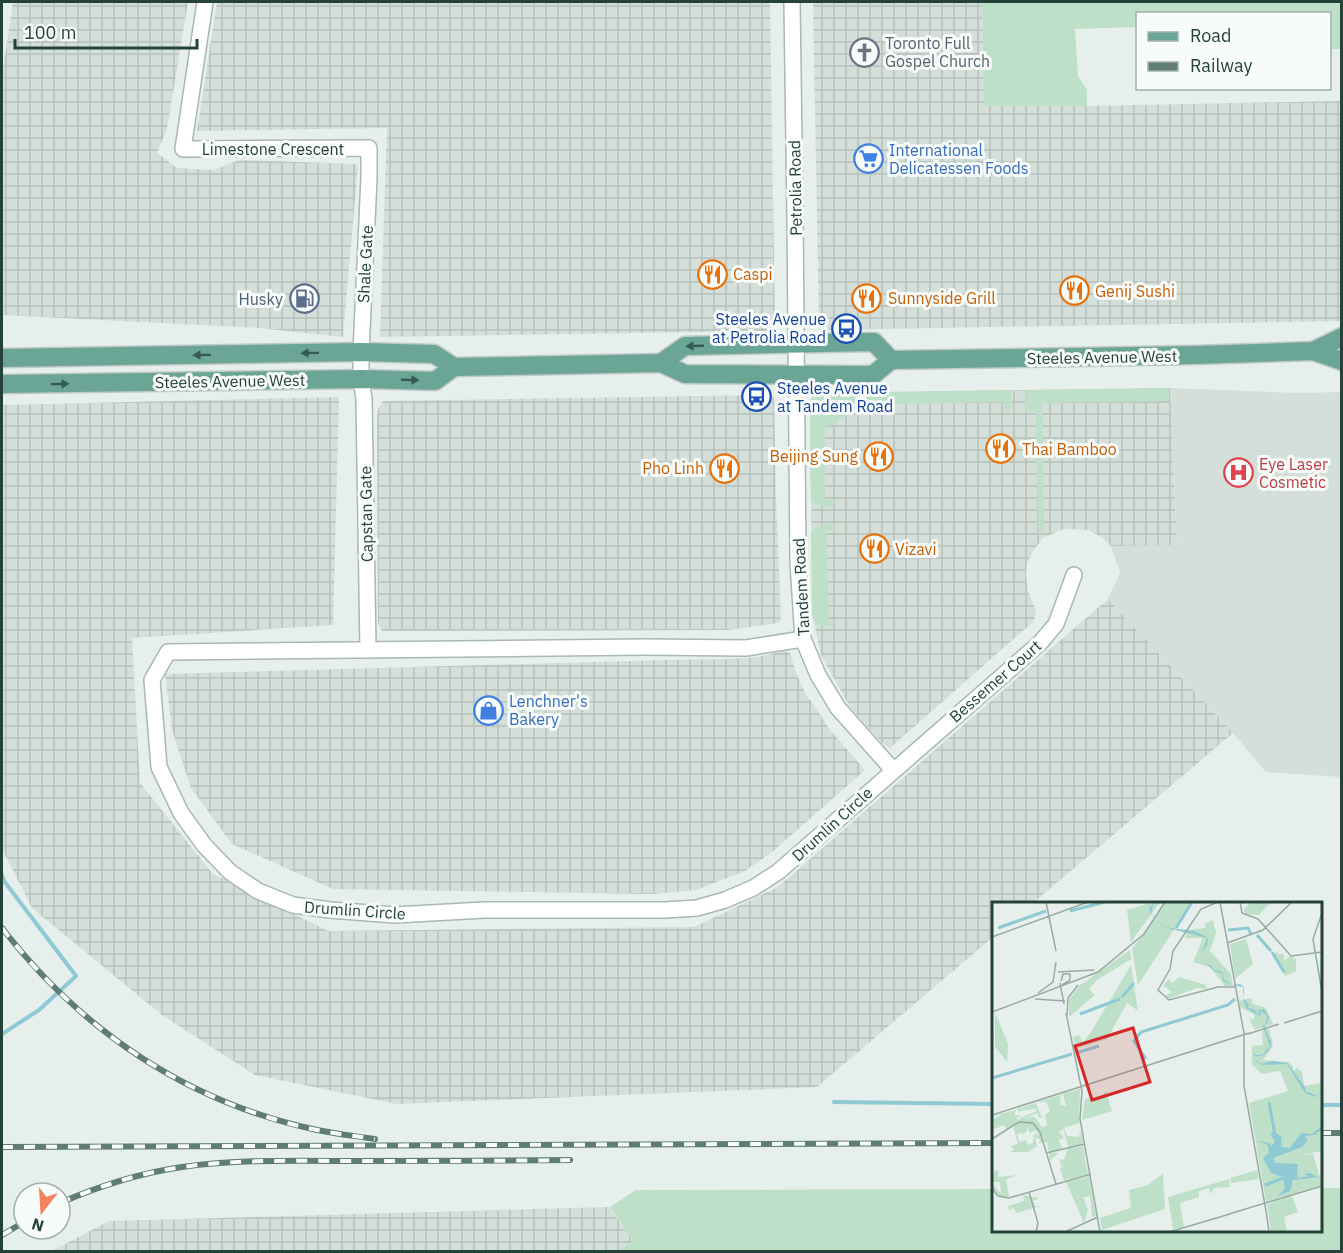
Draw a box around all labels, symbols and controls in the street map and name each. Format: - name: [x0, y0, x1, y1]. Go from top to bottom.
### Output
- scale bar: [15, 12, 196, 50]
- legend: [1136, 12, 1331, 90]
- text: 100 m: [24, 21, 76, 44]
- text: Road: [1190, 24, 1231, 47]
- place label: Toronto Full Gospel Church: [885, 33, 990, 71]
- church icon: Toronto Full Gospel Church: [848, 36, 880, 68]
- text: Railway: [1190, 54, 1252, 77]
- street label: Limestone Crescent: [202, 139, 344, 159]
- street label: Petrolia Road: [784, 140, 806, 236]
- place label: International Delicatessen Foods: [889, 140, 1028, 178]
- supermarket icon: International Delicatessen Foods: [852, 143, 884, 175]
- street label: Shale Gate: [353, 224, 377, 303]
- restaurant icon: Caspi: [696, 258, 728, 290]
- place label: Caspi: [733, 264, 773, 284]
- restaurant icon: Genij Sushi: [1058, 275, 1090, 307]
- place label: Genij Sushi: [1095, 281, 1175, 301]
- restaurant icon: Sunnyside Grill: [851, 282, 883, 314]
- fuel station icon: Husky: [288, 283, 320, 315]
- place label: Sunnyside Grill: [888, 288, 996, 308]
- place label: Husky: [238, 289, 283, 309]
- place label: Steeles Avenue at Petrolia Road: [712, 309, 826, 347]
- bus stop icon: Steeles Avenue at Petrolia Road: [831, 312, 863, 344]
- one-way arrow: [686, 342, 705, 351]
- street label: Steeles Avenue West: [1027, 346, 1177, 368]
- one-way arrow: [301, 348, 320, 358]
- one-way arrow: [192, 350, 211, 360]
- street label: Steeles Avenue West: [155, 370, 305, 392]
- one-way arrow: [401, 376, 420, 385]
- place label: Steeles Avenue at Tandem Road: [777, 378, 893, 416]
- one-way arrow: [50, 379, 69, 388]
- bus stop icon: Steeles Avenue at Tandem Road: [740, 381, 772, 413]
- restaurant icon: Thai Bamboo: [985, 433, 1017, 465]
- place label: Thai Bamboo: [1022, 439, 1117, 459]
- restaurant icon: Beijing Sung: [863, 440, 895, 472]
- place label: Beijing Sung: [770, 446, 859, 466]
- restaurant icon: Pho Linh: [709, 452, 741, 484]
- place label: Eye Laser Cosmetic: [1259, 454, 1328, 492]
- hospital icon: Eye Laser Cosmetic: [1222, 457, 1254, 489]
- place label: Pho Linh: [642, 458, 704, 478]
- street label: Capstan Gate: [355, 465, 377, 562]
- restaurant icon: Vizavi: [858, 533, 890, 565]
- street label: Tandem Road: [788, 537, 814, 637]
- place label: Vizavi: [895, 539, 936, 559]
- street label: Bessemer Court: [945, 636, 1045, 726]
- place label: Lenchner's Bakery: [509, 691, 588, 729]
- shop icon: Lenchner's Bakery: [472, 694, 504, 726]
- street label: Drumlin Circle: [787, 782, 877, 865]
- street label: Drumlin Circle: [304, 896, 407, 924]
- inset map: [992, 902, 1322, 1232]
- north arrow: [12, 1181, 72, 1241]
- text: N: [29, 1214, 46, 1237]

